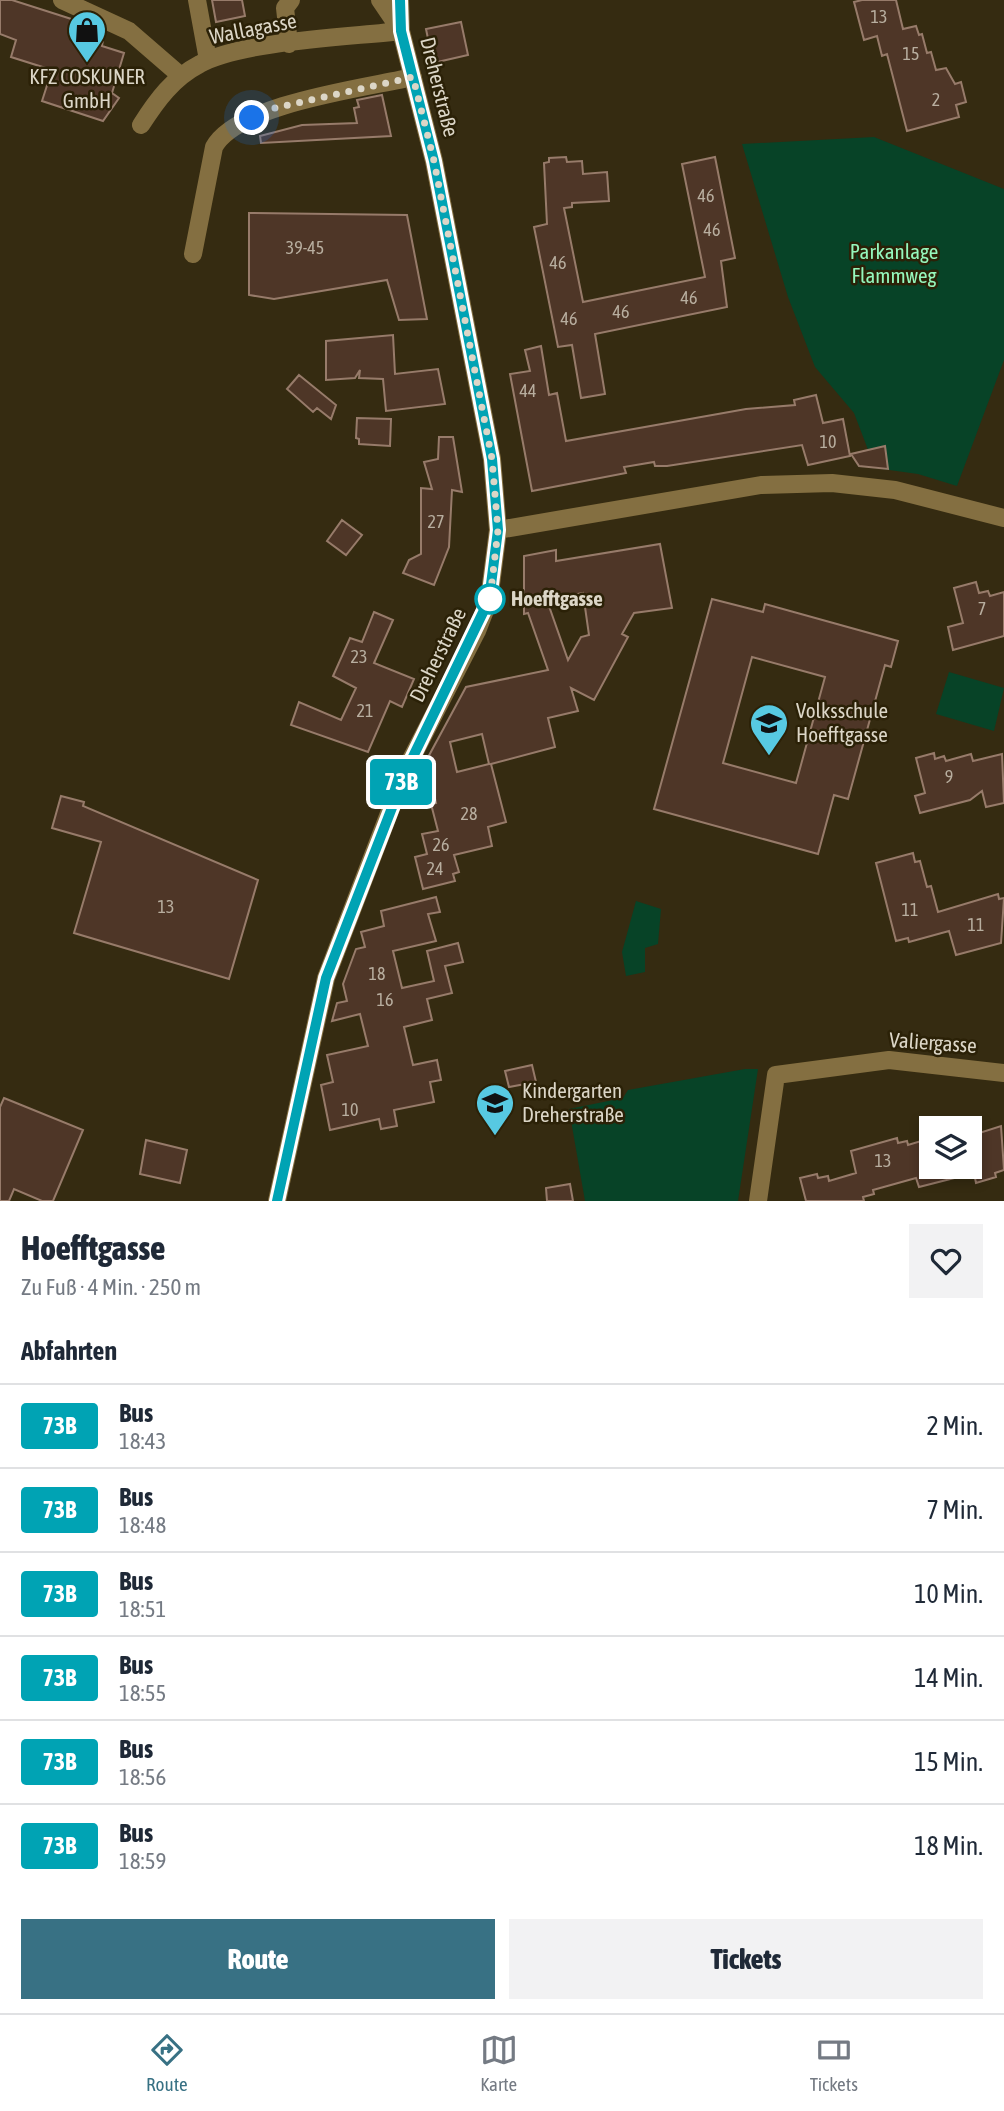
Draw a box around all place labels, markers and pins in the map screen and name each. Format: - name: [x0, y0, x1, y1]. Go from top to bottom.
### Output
- shop icon: KFZ COSKUNER GmbH: [66, 9, 108, 64]
- place label: KFZ COSKUNER GmbH: [29, 64, 145, 112]
- marker: Hoefftgasse: [475, 584, 505, 614]
- place label: Hoefftgasse: [511, 586, 603, 610]
- place label: Volksschule Hoefftgasse: [796, 698, 888, 746]
- school or university icon: Volksschule Hoefftgasse: [748, 702, 790, 757]
- place label: Kindergarten Dreherstraße: [522, 1078, 624, 1126]
- school or university icon: Kindergarten Dreherstraße: [474, 1082, 516, 1137]

